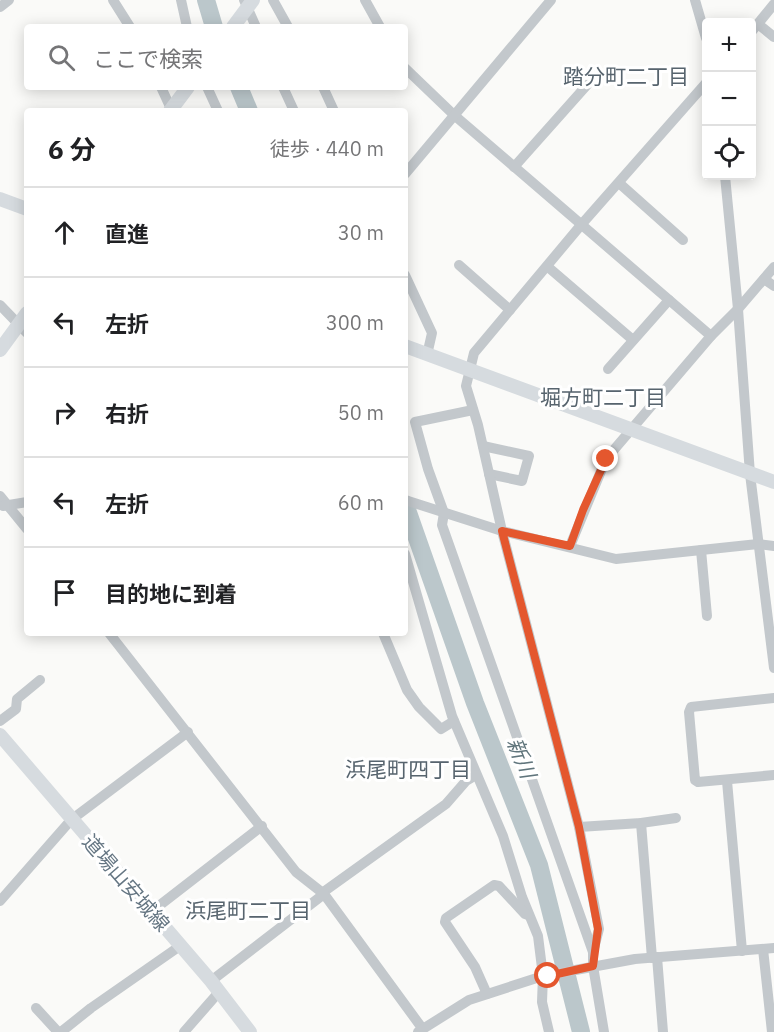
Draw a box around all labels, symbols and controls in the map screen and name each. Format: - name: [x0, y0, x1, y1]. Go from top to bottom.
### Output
- map controls: [702, 18, 756, 180]
- button: +: [702, 18, 756, 72]
- search box: [24, 24, 408, 90]
- icon: search: [45, 41, 78, 74]
- text: ここで検索: [93, 44, 203, 73]
- district label: 踏分町二丁目: [563, 62, 689, 90]
- button: −: [702, 72, 756, 126]
- button: locate: [702, 126, 756, 180]
- text: 6 分: [48, 132, 96, 166]
- text: 徒歩 · 440 m: [270, 135, 384, 162]
- icon: ahead: [48, 216, 81, 249]
- text: 直進: [105, 219, 149, 248]
- text: 30 m: [338, 219, 384, 246]
- icon: left: [48, 306, 81, 339]
- text: 左折: [105, 309, 149, 338]
- text: 300 m: [326, 309, 384, 336]
- district label: 堀方町二丁目: [540, 383, 666, 411]
- icon: right: [48, 396, 81, 429]
- text: 右折: [105, 399, 149, 428]
- text: 50 m: [338, 399, 384, 426]
- route end: [592, 445, 618, 471]
- icon: left: [48, 486, 81, 519]
- text: 左折: [105, 489, 149, 518]
- text: 60 m: [338, 489, 384, 516]
- icon: arrive: [48, 576, 81, 609]
- text: 目的地に到着: [105, 579, 237, 608]
- water label: 新川: [501, 733, 544, 784]
- district label: 浜尾町四丁目: [345, 755, 471, 783]
- street label: 道場山安城線: [77, 829, 176, 937]
- district label: 浜尾町二丁目: [185, 896, 311, 924]
- route start: [534, 962, 560, 988]

